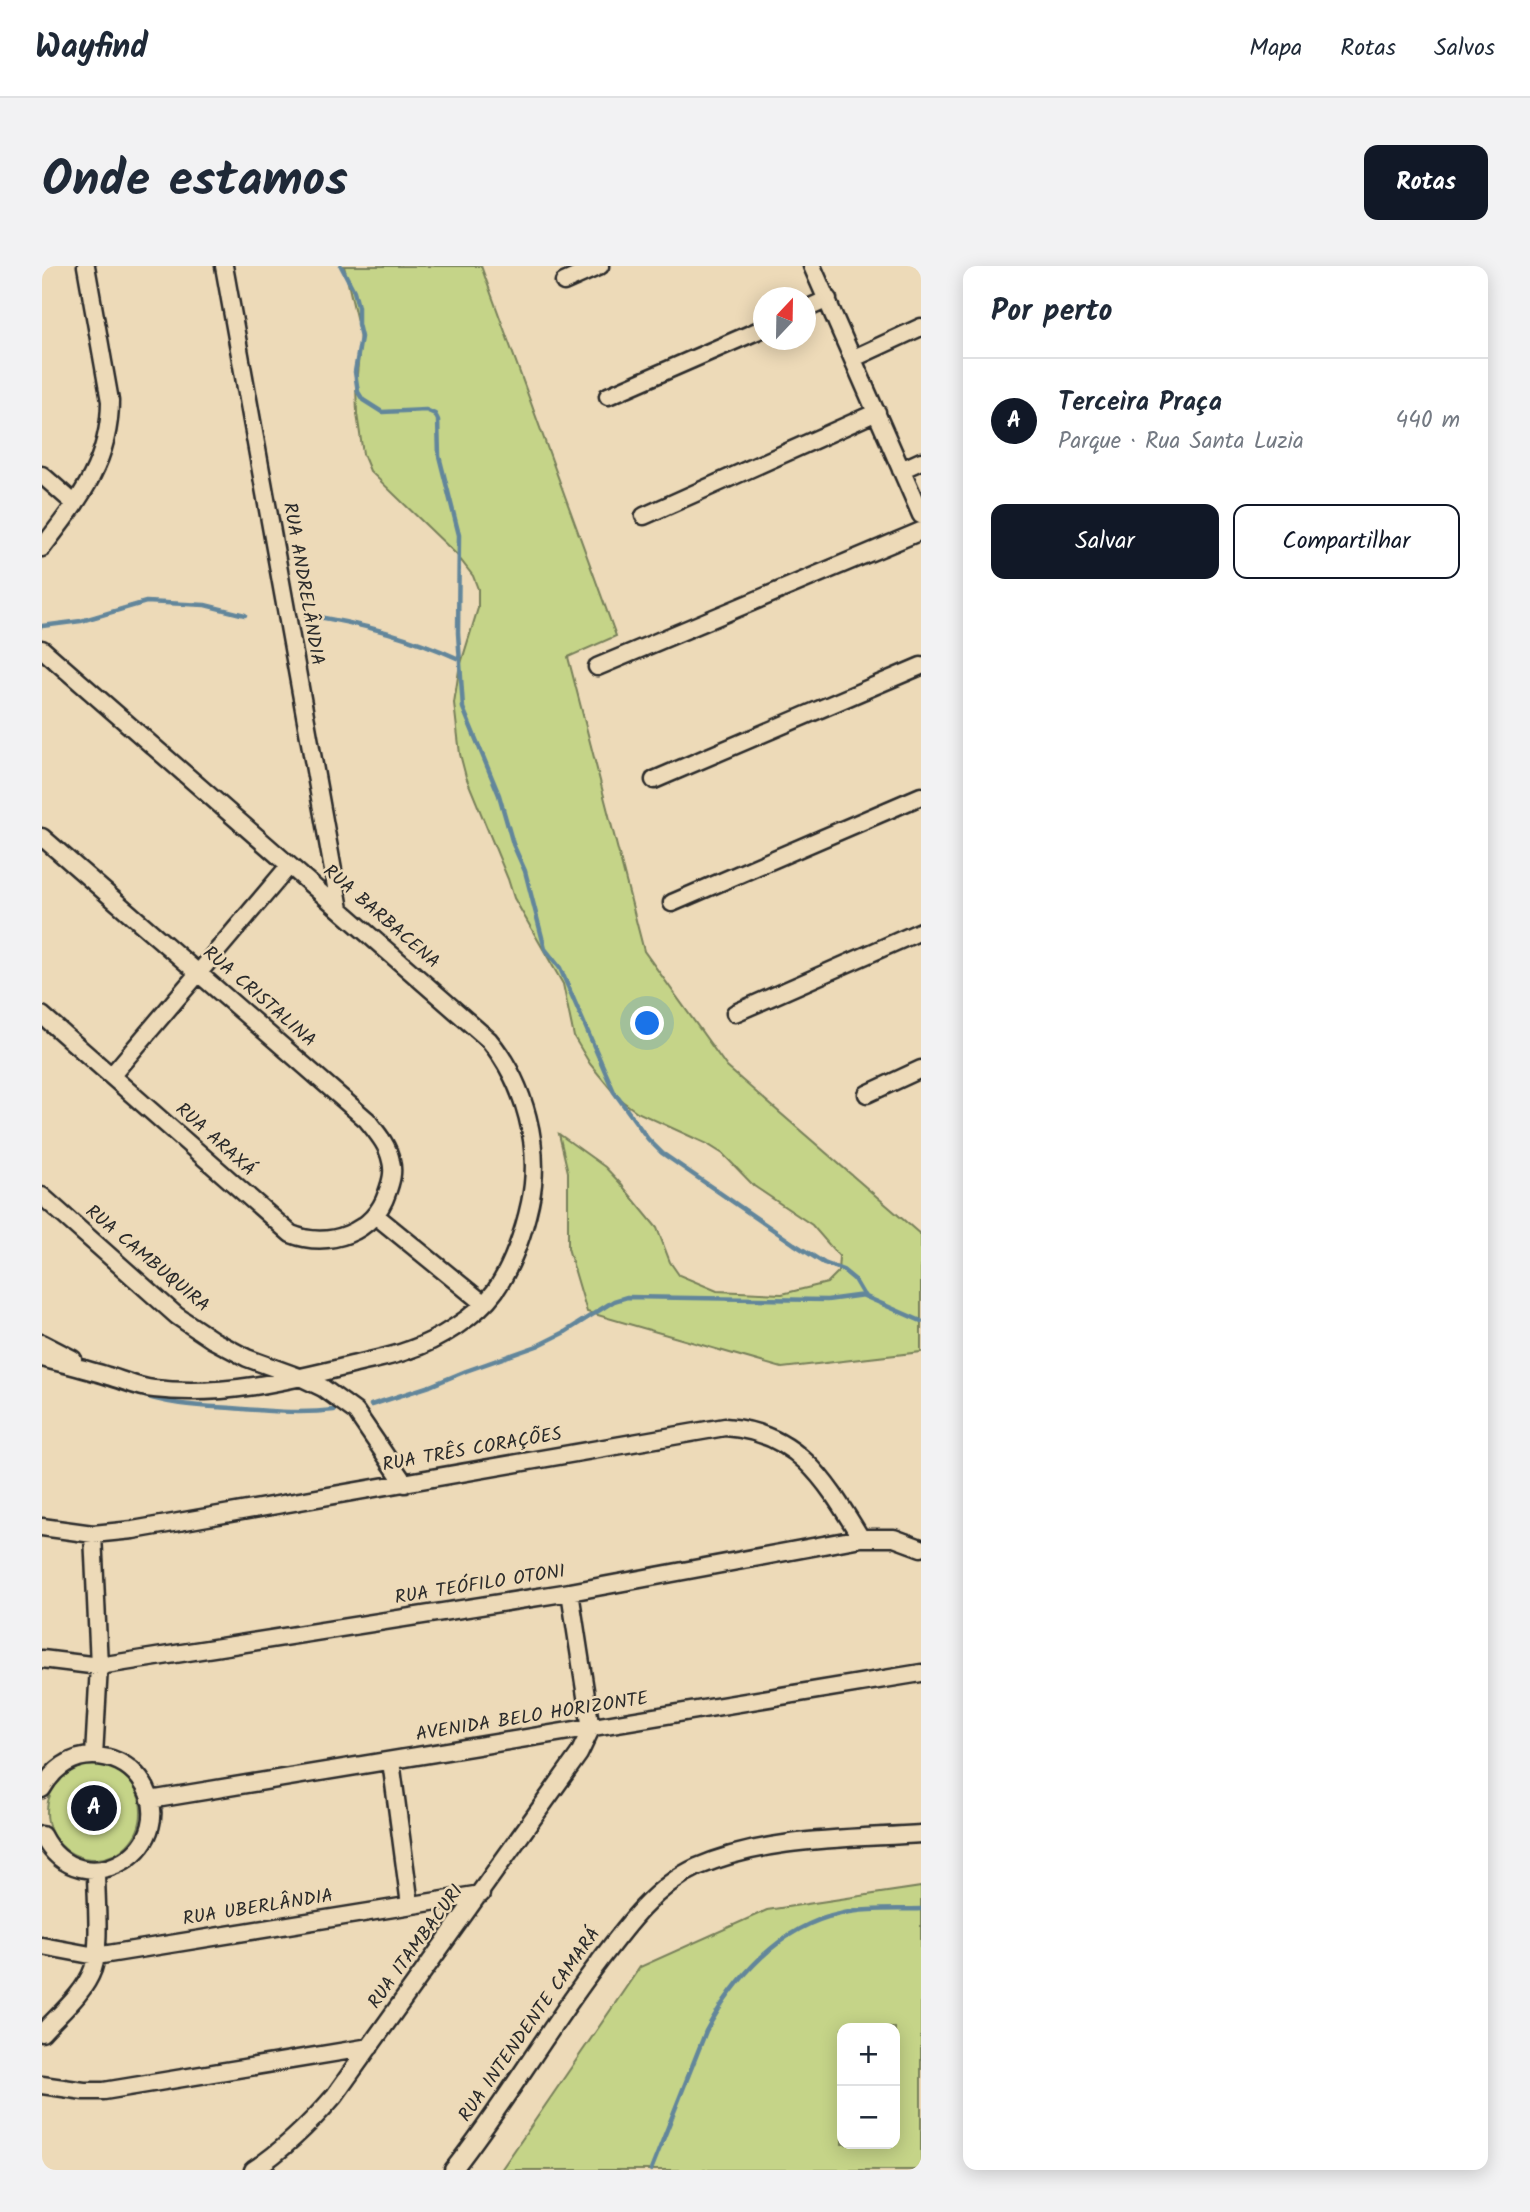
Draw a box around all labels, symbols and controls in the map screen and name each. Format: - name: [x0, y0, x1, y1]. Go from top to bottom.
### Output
- text: Wayfind: [35, 22, 148, 75]
- text: Mapa: [1249, 29, 1302, 68]
- text: Rotas: [1340, 29, 1396, 68]
- text: Salvos: [1434, 29, 1495, 68]
- text: Onde estamos: [42, 143, 348, 221]
- button: Rotas: [1364, 145, 1488, 220]
- north arrow: [753, 287, 816, 350]
- text: Por perto: [991, 288, 1112, 336]
- text: Terceira Praça: [1058, 382, 1222, 424]
- text: A: [1007, 403, 1021, 439]
- text: 440 m: [1396, 403, 1460, 439]
- text: Parque · Rua Santa Luzia: [1058, 424, 1304, 460]
- street label: RUA ANDRELÂNDIA: [274, 500, 332, 668]
- button: Salvar: [991, 504, 1219, 579]
- button: Compartilhar: [1233, 504, 1460, 579]
- street label: RUA BARBACENA: [316, 857, 446, 977]
- street label: RUA CRISTALINA: [195, 939, 323, 1055]
- your location: [630, 1006, 664, 1040]
- street label: RUA ARAXÁ: [168, 1096, 262, 1184]
- street label: RUA CAMBUQUIRA: [78, 1198, 216, 1320]
- street label: RUA TRÊS CORAÇÕES: [380, 1419, 564, 1481]
- street label: RUA TEÓFILO OTONI: [393, 1557, 568, 1613]
- street label: AVENIDA BELO HORIZONTE: [414, 1684, 651, 1750]
- pin: A: [71, 1782, 117, 1834]
- street label: RUA ITAMBACURI: [360, 1878, 472, 2016]
- street label: RUA UBERLÂNDIA: [181, 1881, 335, 1935]
- street label: RUA INTENDENTE CAMARÁ: [451, 1921, 609, 2129]
- map controls: [837, 2023, 900, 2149]
- button: +: [837, 2023, 900, 2086]
- button: −: [837, 2086, 900, 2149]

